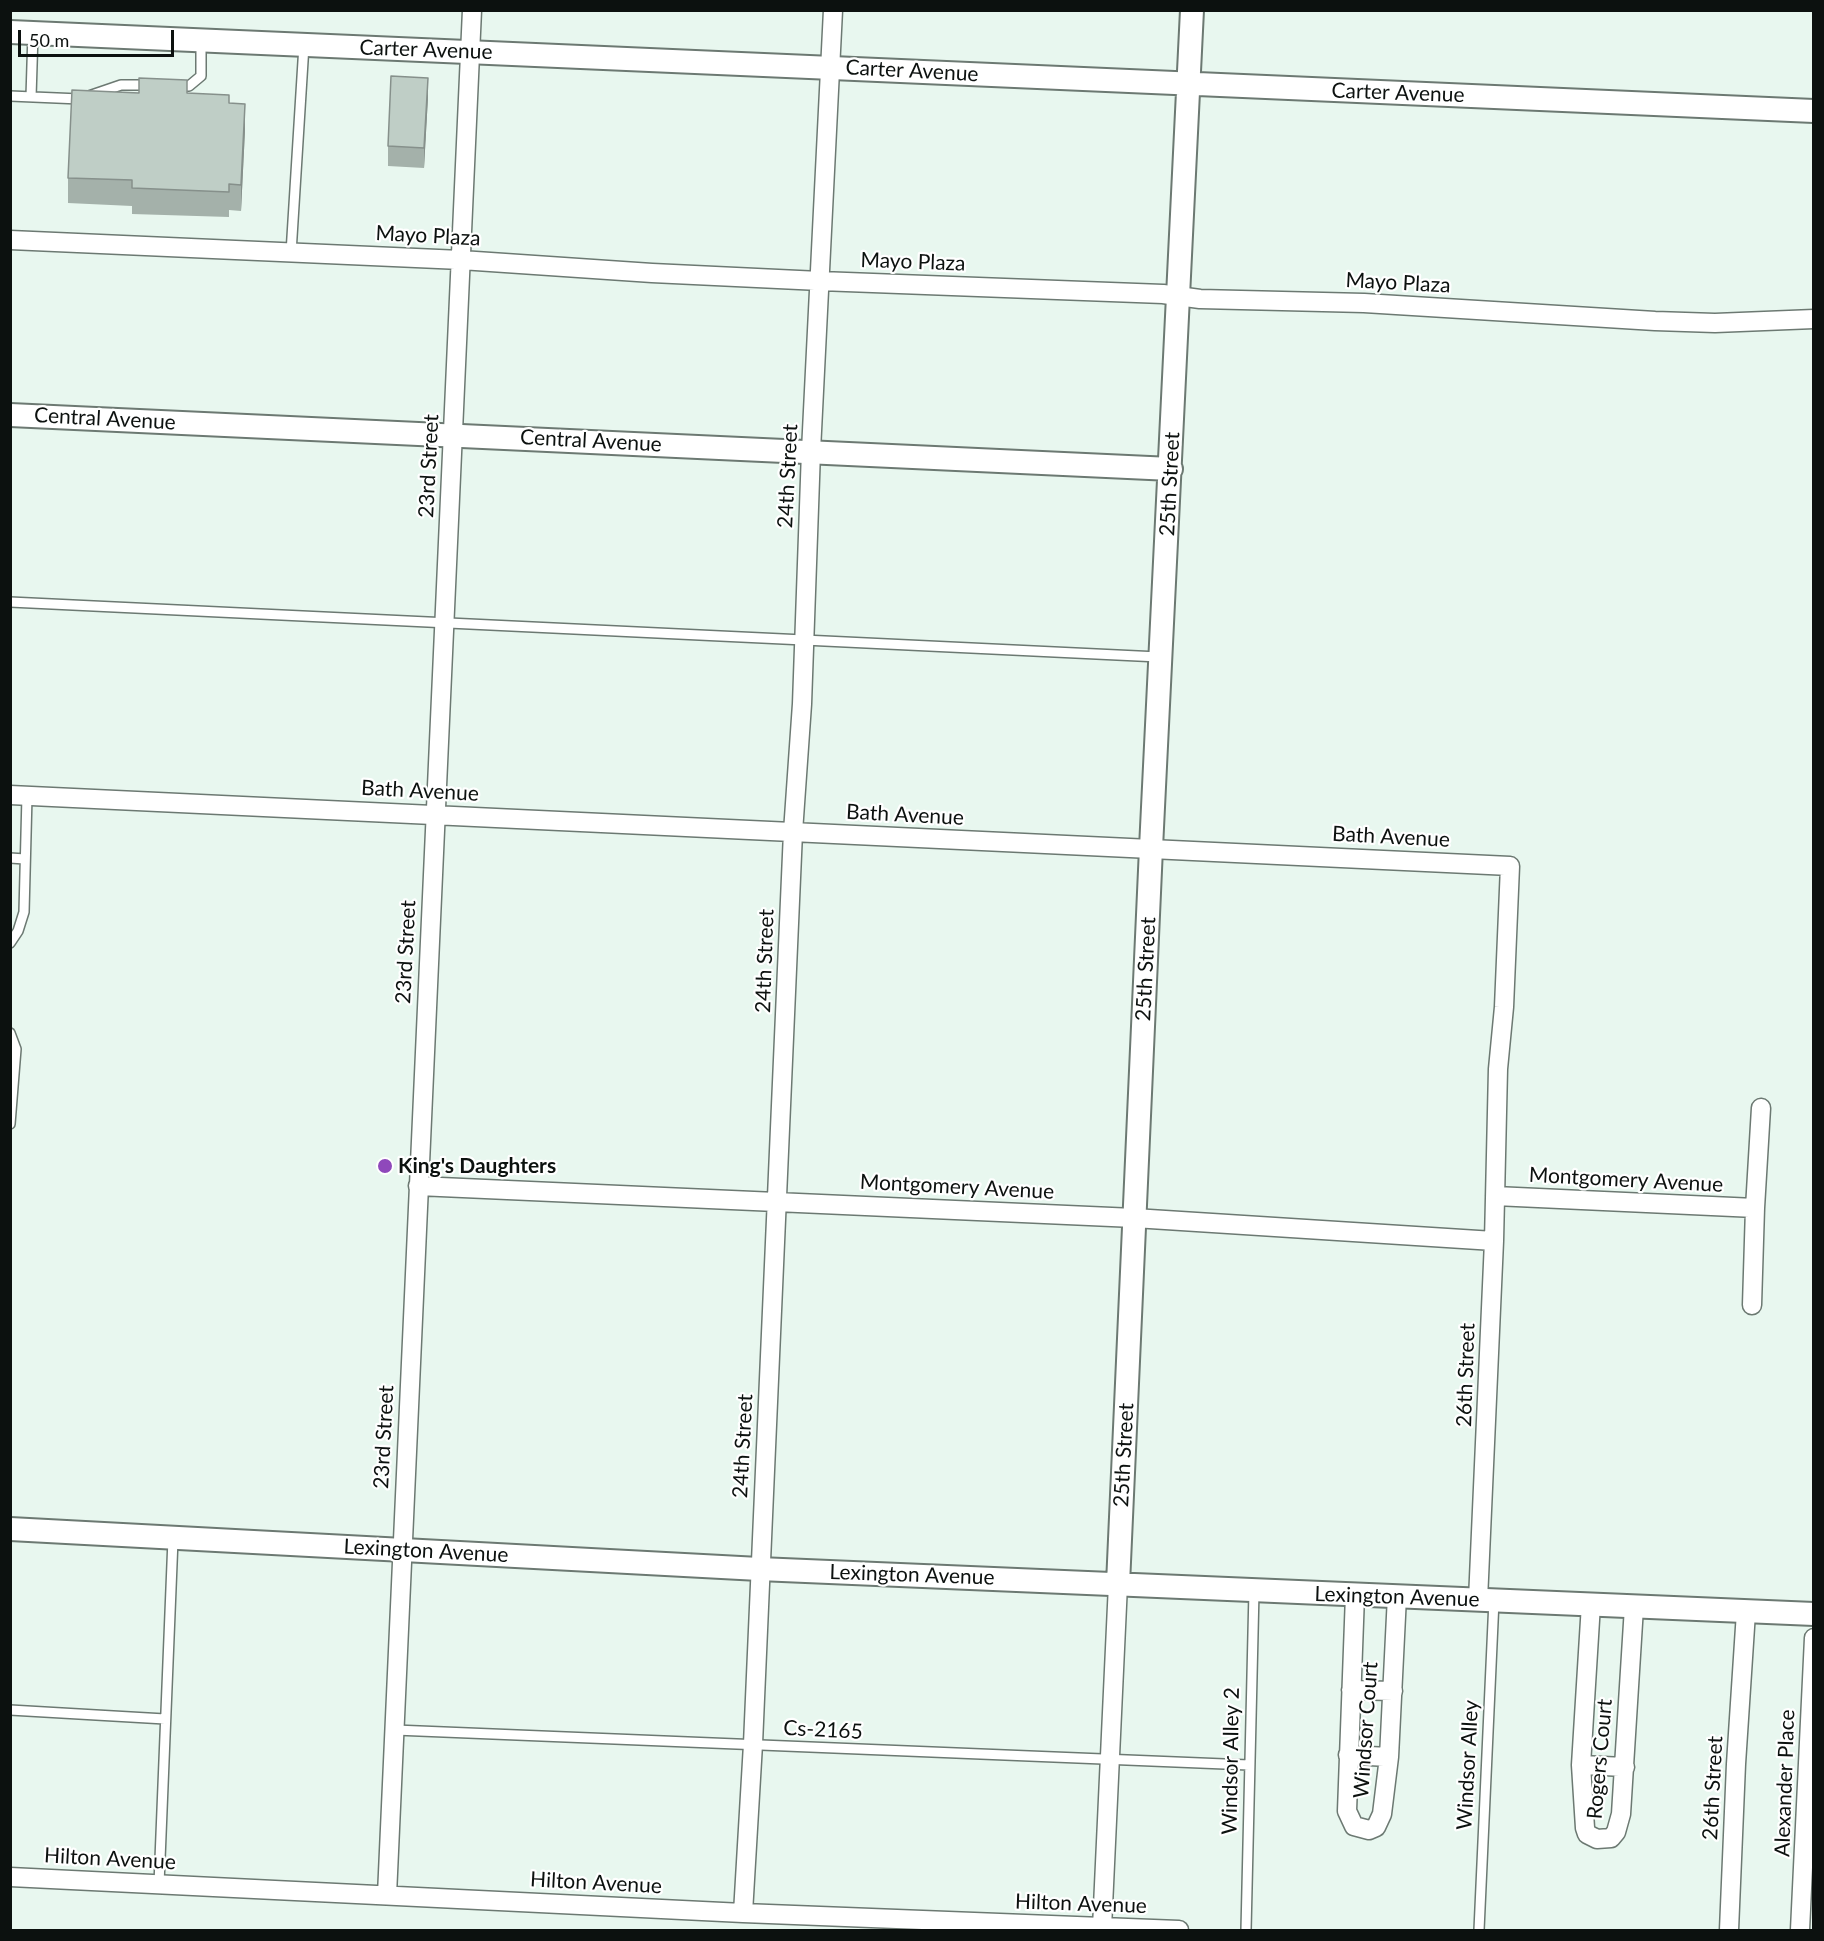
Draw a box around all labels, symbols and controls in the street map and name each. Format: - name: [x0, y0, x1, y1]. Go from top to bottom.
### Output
- scale bar: [21, 18, 177, 56]
- text: 50 m: [29, 29, 69, 51]
- street label: Carter Avenue: [359, 35, 493, 65]
- street label: Carter Avenue: [845, 55, 979, 87]
- street label: Carter Avenue: [1331, 78, 1465, 108]
- street label: Mayo Plaza: [375, 221, 481, 251]
- street label: Mayo Plaza: [860, 248, 966, 276]
- street label: Mayo Plaza: [1345, 268, 1451, 298]
- street label: Central Avenue: [34, 403, 176, 435]
- street label: 23rd Street: [414, 413, 444, 519]
- street label: 24th Street: [773, 423, 803, 529]
- street label: Central Avenue: [520, 425, 662, 457]
- street label: 25th Street: [1155, 431, 1185, 537]
- street label: Bath Avenue: [360, 775, 480, 807]
- street label: Bath Avenue: [845, 799, 965, 831]
- street label: Bath Avenue: [1331, 821, 1451, 853]
- street label: 23rd Street: [391, 899, 421, 1005]
- street label: 24th Street: [751, 908, 779, 1014]
- street label: 25th Street: [1131, 916, 1161, 1022]
- place label: King's Daughters: [398, 1153, 556, 1179]
- marker: King's Daughters: [376, 1157, 394, 1175]
- street label: Montgomery Avenue: [1528, 1162, 1724, 1198]
- street label: Montgomery Avenue: [859, 1169, 1055, 1205]
- street label: 26th Street: [1452, 1322, 1480, 1428]
- street label: 23rd Street: [369, 1384, 399, 1490]
- street label: 24th Street: [728, 1393, 758, 1499]
- street label: 25th Street: [1109, 1402, 1139, 1508]
- street label: Lexington Avenue: [343, 1534, 509, 1568]
- street label: Lexington Avenue: [829, 1560, 995, 1590]
- street label: Lexington Avenue: [1314, 1582, 1480, 1612]
- street label: Windsor Court: [1349, 1661, 1383, 1799]
- street label: Windsor Alley 2: [1217, 1687, 1245, 1835]
- street label: Rogers Court: [1582, 1698, 1618, 1820]
- street label: Windsor Alley: [1452, 1699, 1484, 1831]
- street label: Alexander Place: [1770, 1709, 1800, 1857]
- street label: Cs-2165: [783, 1715, 863, 1745]
- street label: 26th Street: [1698, 1735, 1728, 1841]
- street label: Hilton Avenue: [43, 1843, 177, 1875]
- street label: Hilton Avenue: [529, 1867, 663, 1899]
- street label: Hilton Avenue: [1015, 1889, 1147, 1919]

